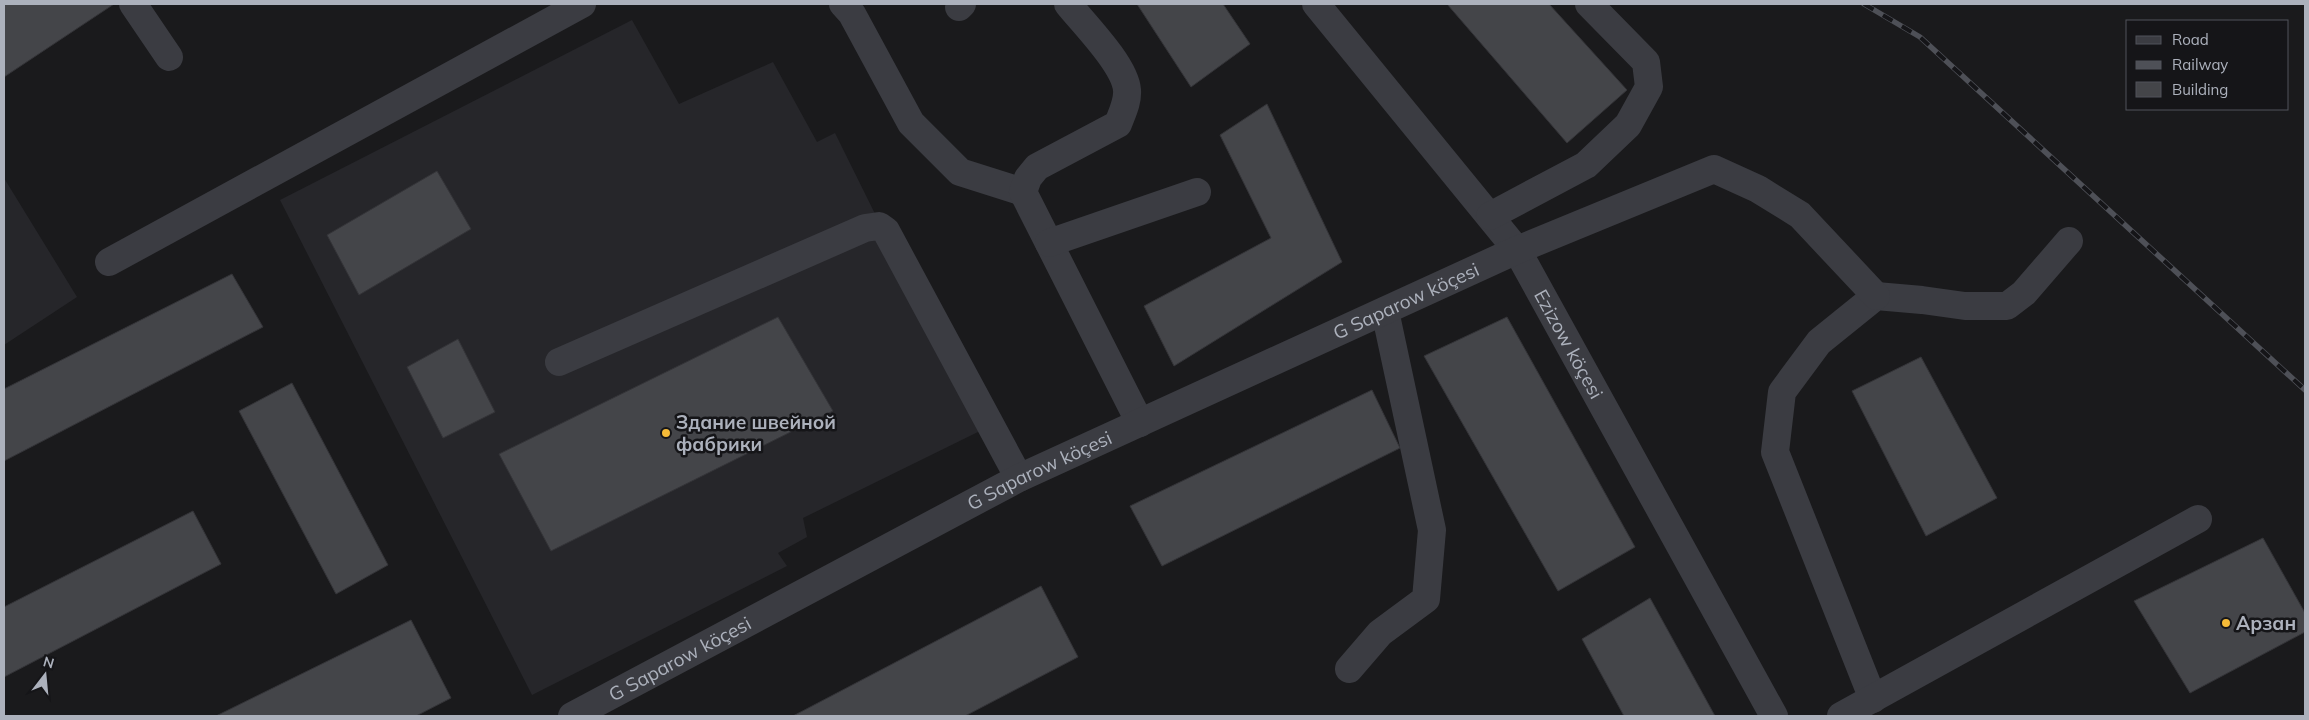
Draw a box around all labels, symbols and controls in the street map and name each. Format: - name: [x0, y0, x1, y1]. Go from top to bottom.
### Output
- legend: [2126, 20, 2289, 110]
- text: Road: [2172, 30, 2209, 49]
- text: Railway: [2172, 55, 2228, 74]
- text: Building: [2172, 80, 2228, 99]
- street label: G Saparow köçesi: [1329, 257, 1483, 345]
- street label: Ezizow köçesi: [1529, 285, 1609, 403]
- place label: Здание швейной фабрики: [676, 410, 836, 456]
- street label: G Saparow köçesi: [963, 425, 1115, 516]
- marker: Здание швейной фабрики: [660, 427, 672, 439]
- street label: G Saparow köçesi: [604, 611, 755, 706]
- place label: Арзан: [2236, 611, 2296, 635]
- marker: Арзан: [2220, 617, 2232, 629]
- north arrow: [20, 650, 70, 700]
- text: N: [41, 652, 56, 673]

